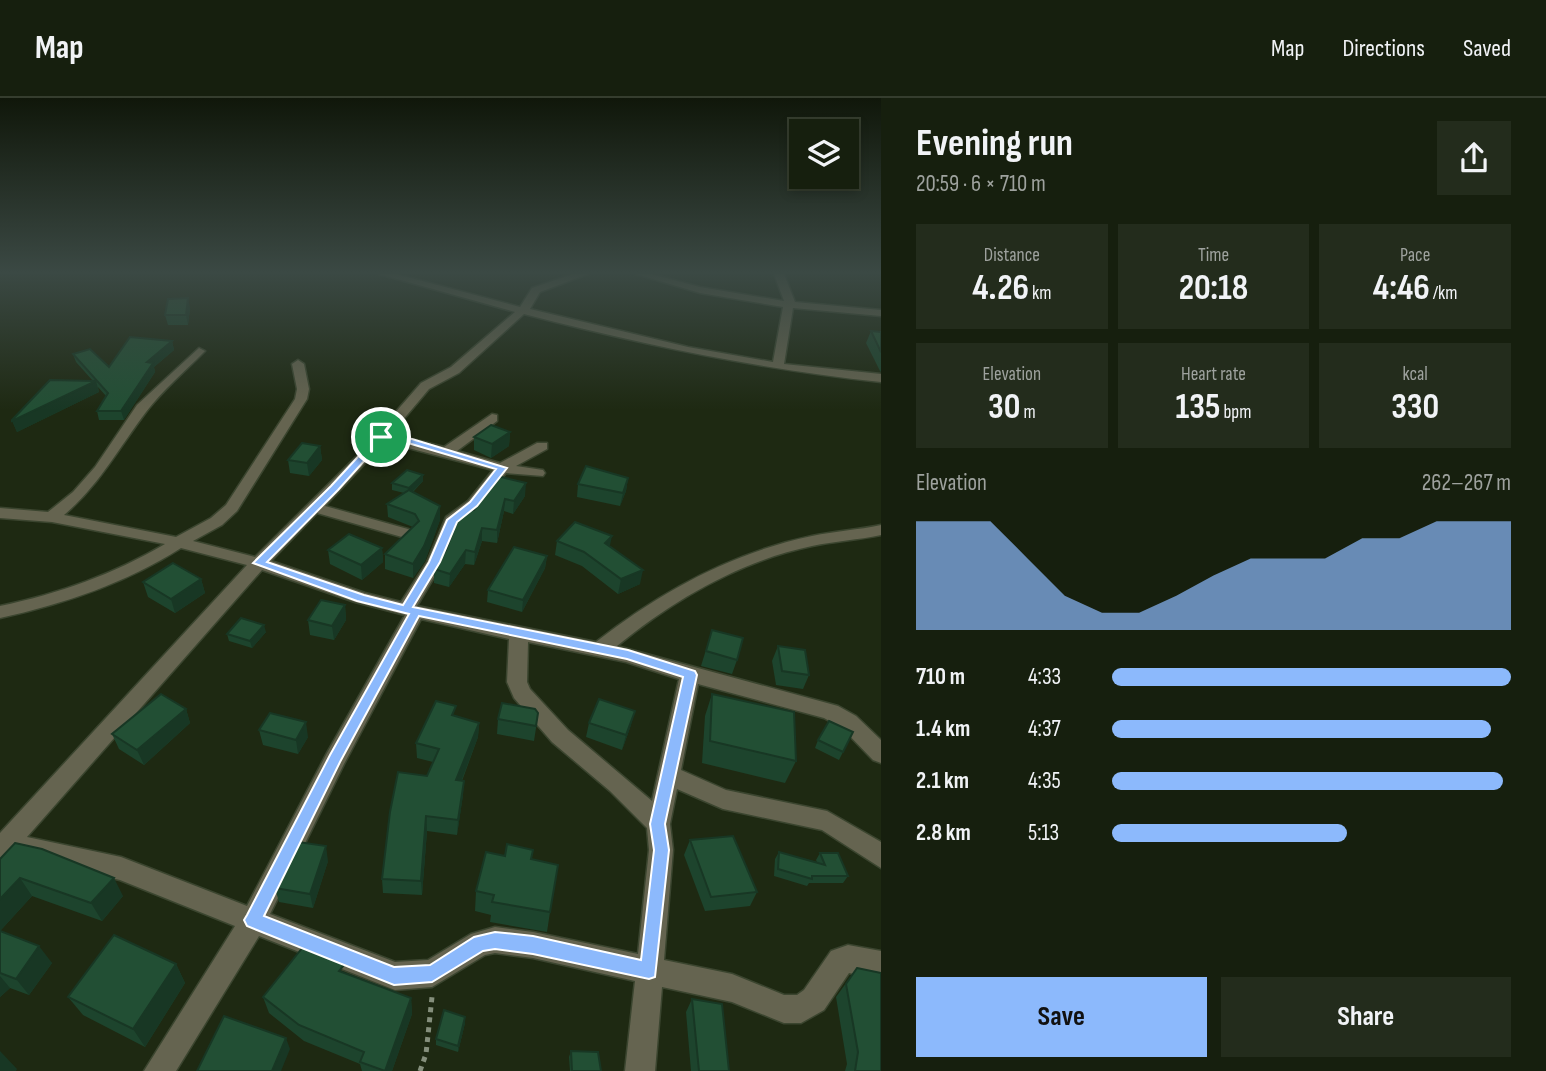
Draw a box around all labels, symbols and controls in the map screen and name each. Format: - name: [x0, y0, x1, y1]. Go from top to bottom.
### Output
- text: Map: [35, 28, 84, 68]
- text: Map: [1271, 34, 1304, 63]
- text: Directions: [1342, 34, 1425, 63]
- text: Saved: [1463, 34, 1511, 63]
- map controls: [789, 119, 859, 189]
- button: layers: [789, 119, 859, 189]
- text: Evening run: [916, 121, 1073, 166]
- button: share: [1437, 121, 1511, 195]
- text: 20:59 · 6 × 710 m: [916, 170, 1046, 198]
- text: Distance: [984, 244, 1040, 267]
- text: Time: [1198, 244, 1229, 267]
- text: Pace: [1400, 244, 1430, 267]
- text: 4.26: [972, 267, 1029, 310]
- text: 20:18: [1179, 267, 1248, 310]
- text: 4:46: [1373, 267, 1430, 310]
- text: km: [1029, 282, 1051, 305]
- text: /km: [1430, 282, 1457, 305]
- text: Elevation: [983, 363, 1041, 386]
- text: Heart rate: [1181, 363, 1246, 386]
- text: kcal: [1403, 363, 1428, 386]
- text: 30: [988, 386, 1020, 429]
- text: 135: [1176, 386, 1220, 429]
- text: 330: [1391, 386, 1439, 429]
- text: m: [1020, 401, 1036, 424]
- text: bpm: [1220, 401, 1251, 424]
- pin: [351, 407, 411, 467]
- icon: arrive: [362, 418, 400, 456]
- text: Elevation: [916, 469, 987, 497]
- text: 262–267 m: [1422, 469, 1511, 497]
- text: 710 m: [916, 663, 965, 691]
- text: 4:33: [1028, 663, 1061, 691]
- text: 1.4 km: [916, 715, 970, 743]
- text: 4:37: [1028, 715, 1061, 743]
- text: 2.1 km: [916, 767, 969, 795]
- text: 4:35: [1028, 767, 1061, 795]
- text: 2.8 km: [916, 819, 971, 847]
- text: 5:13: [1028, 819, 1059, 847]
- button: Save: [916, 977, 1207, 1057]
- button: Share: [1221, 977, 1511, 1057]

